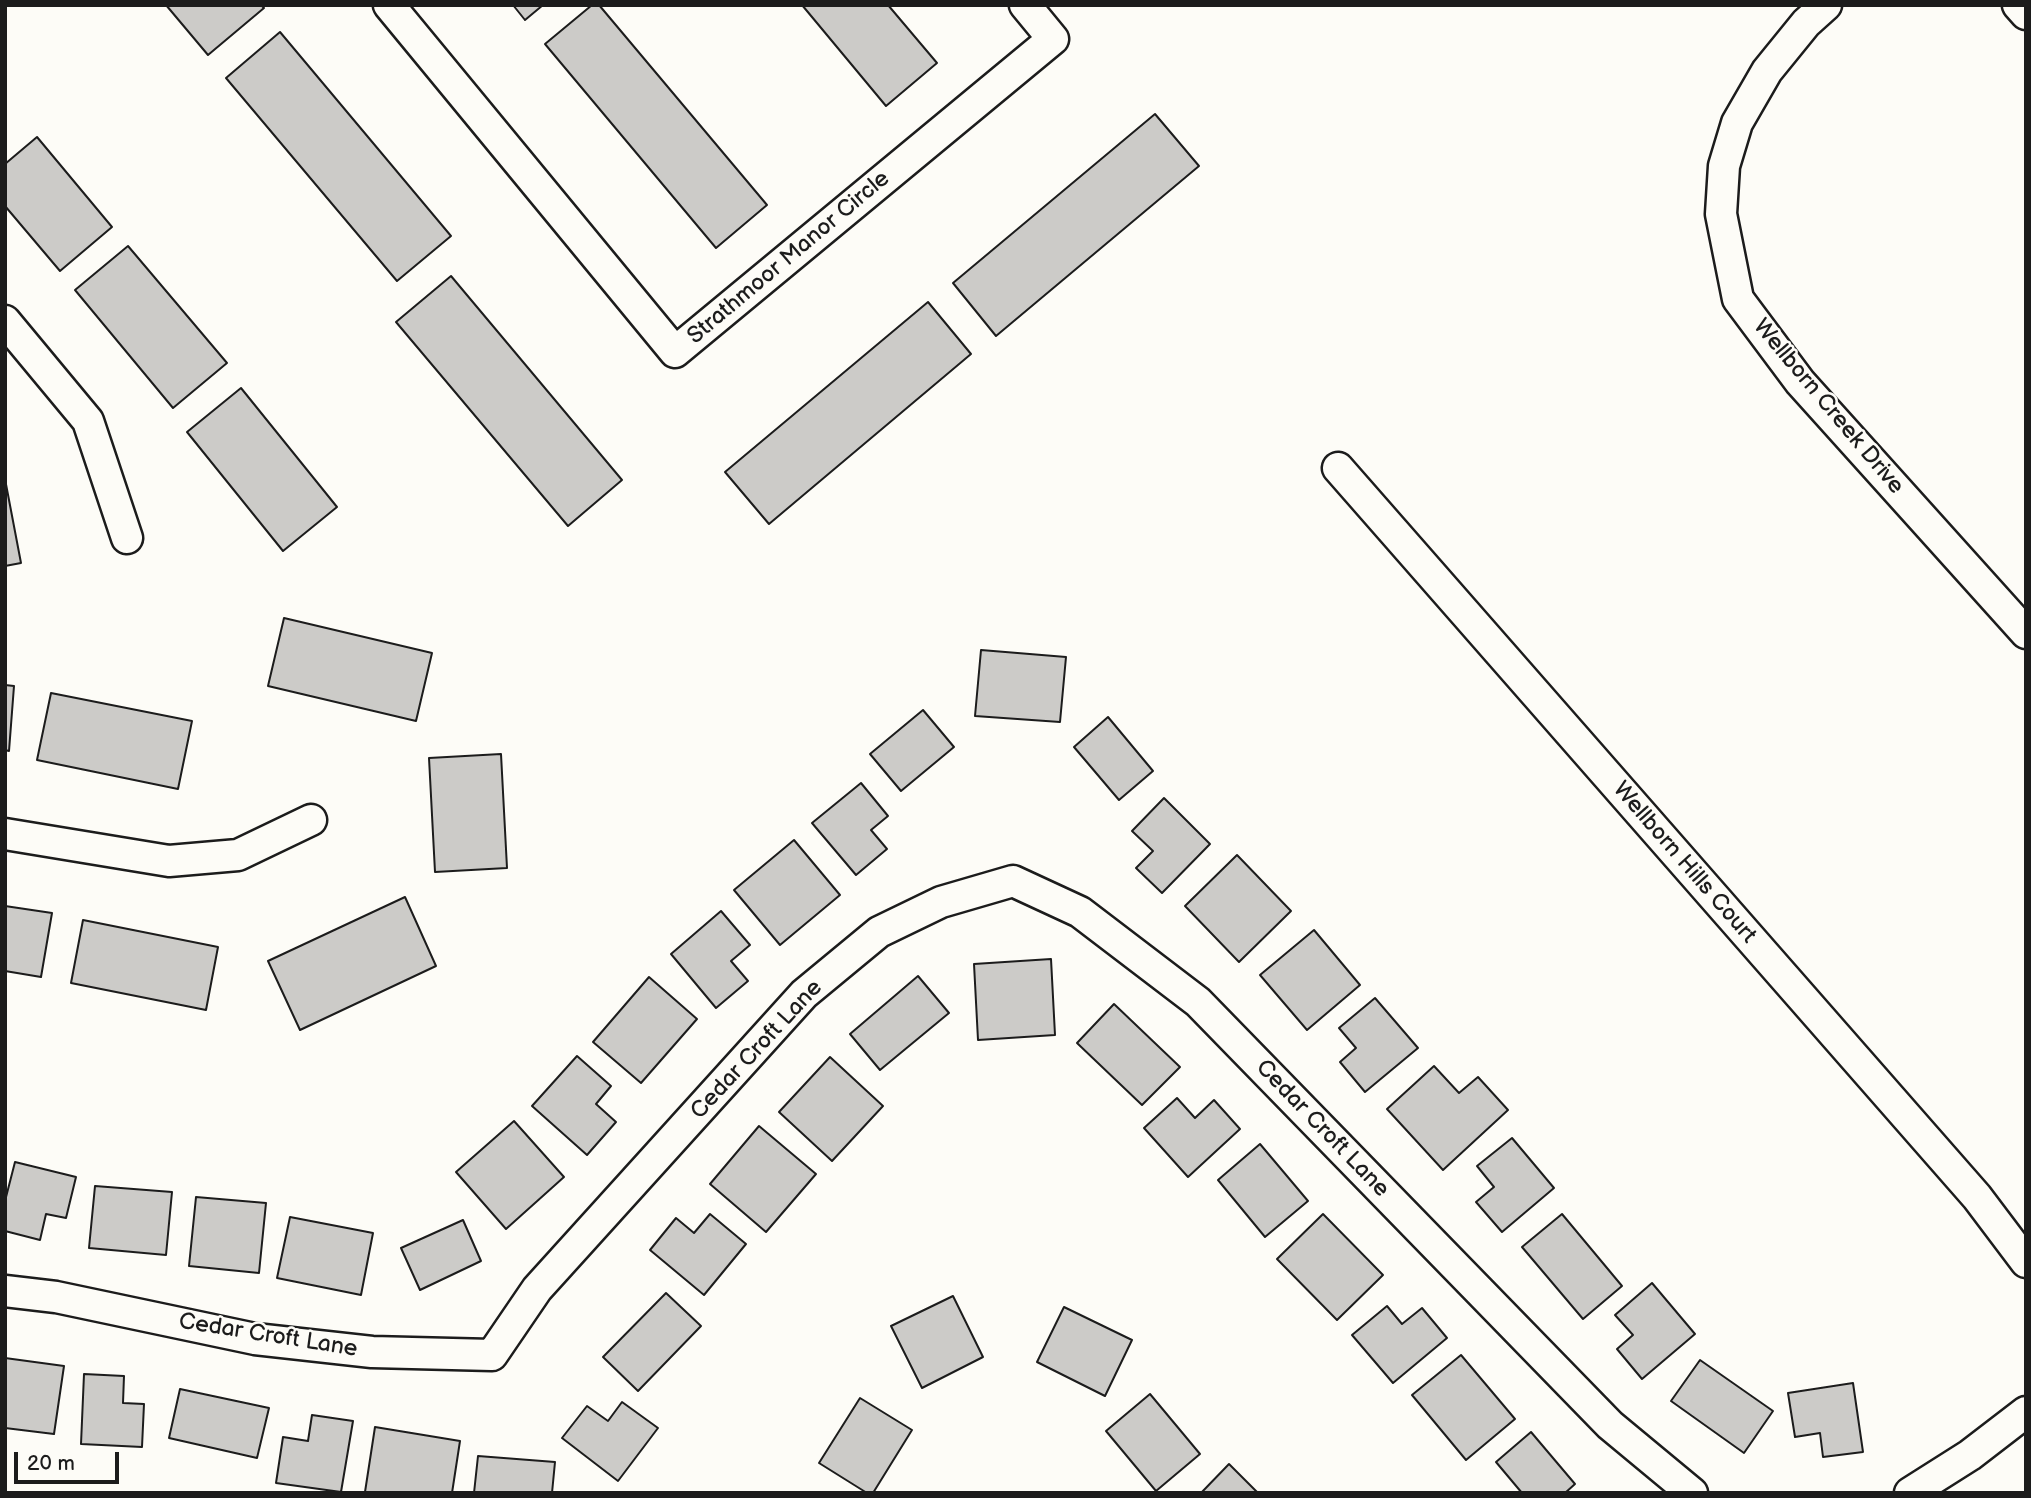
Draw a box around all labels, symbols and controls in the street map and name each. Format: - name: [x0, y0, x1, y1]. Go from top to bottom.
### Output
- street label: Strathmoor Manor Circle: [682, 165, 896, 351]
- street label: Wellborn Creek Drive: [1747, 314, 1909, 500]
- street label: Wellborn Hills Court: [1606, 777, 1762, 949]
- street label: Cedar Croft Lane: [685, 975, 829, 1125]
- street label: Cedar Croft Lane: [1249, 1055, 1395, 1203]
- street label: Cedar Croft Lane: [177, 1308, 359, 1364]
- scale bar: [18, 1438, 122, 1482]
- text: 20 m: [27, 1451, 75, 1476]

